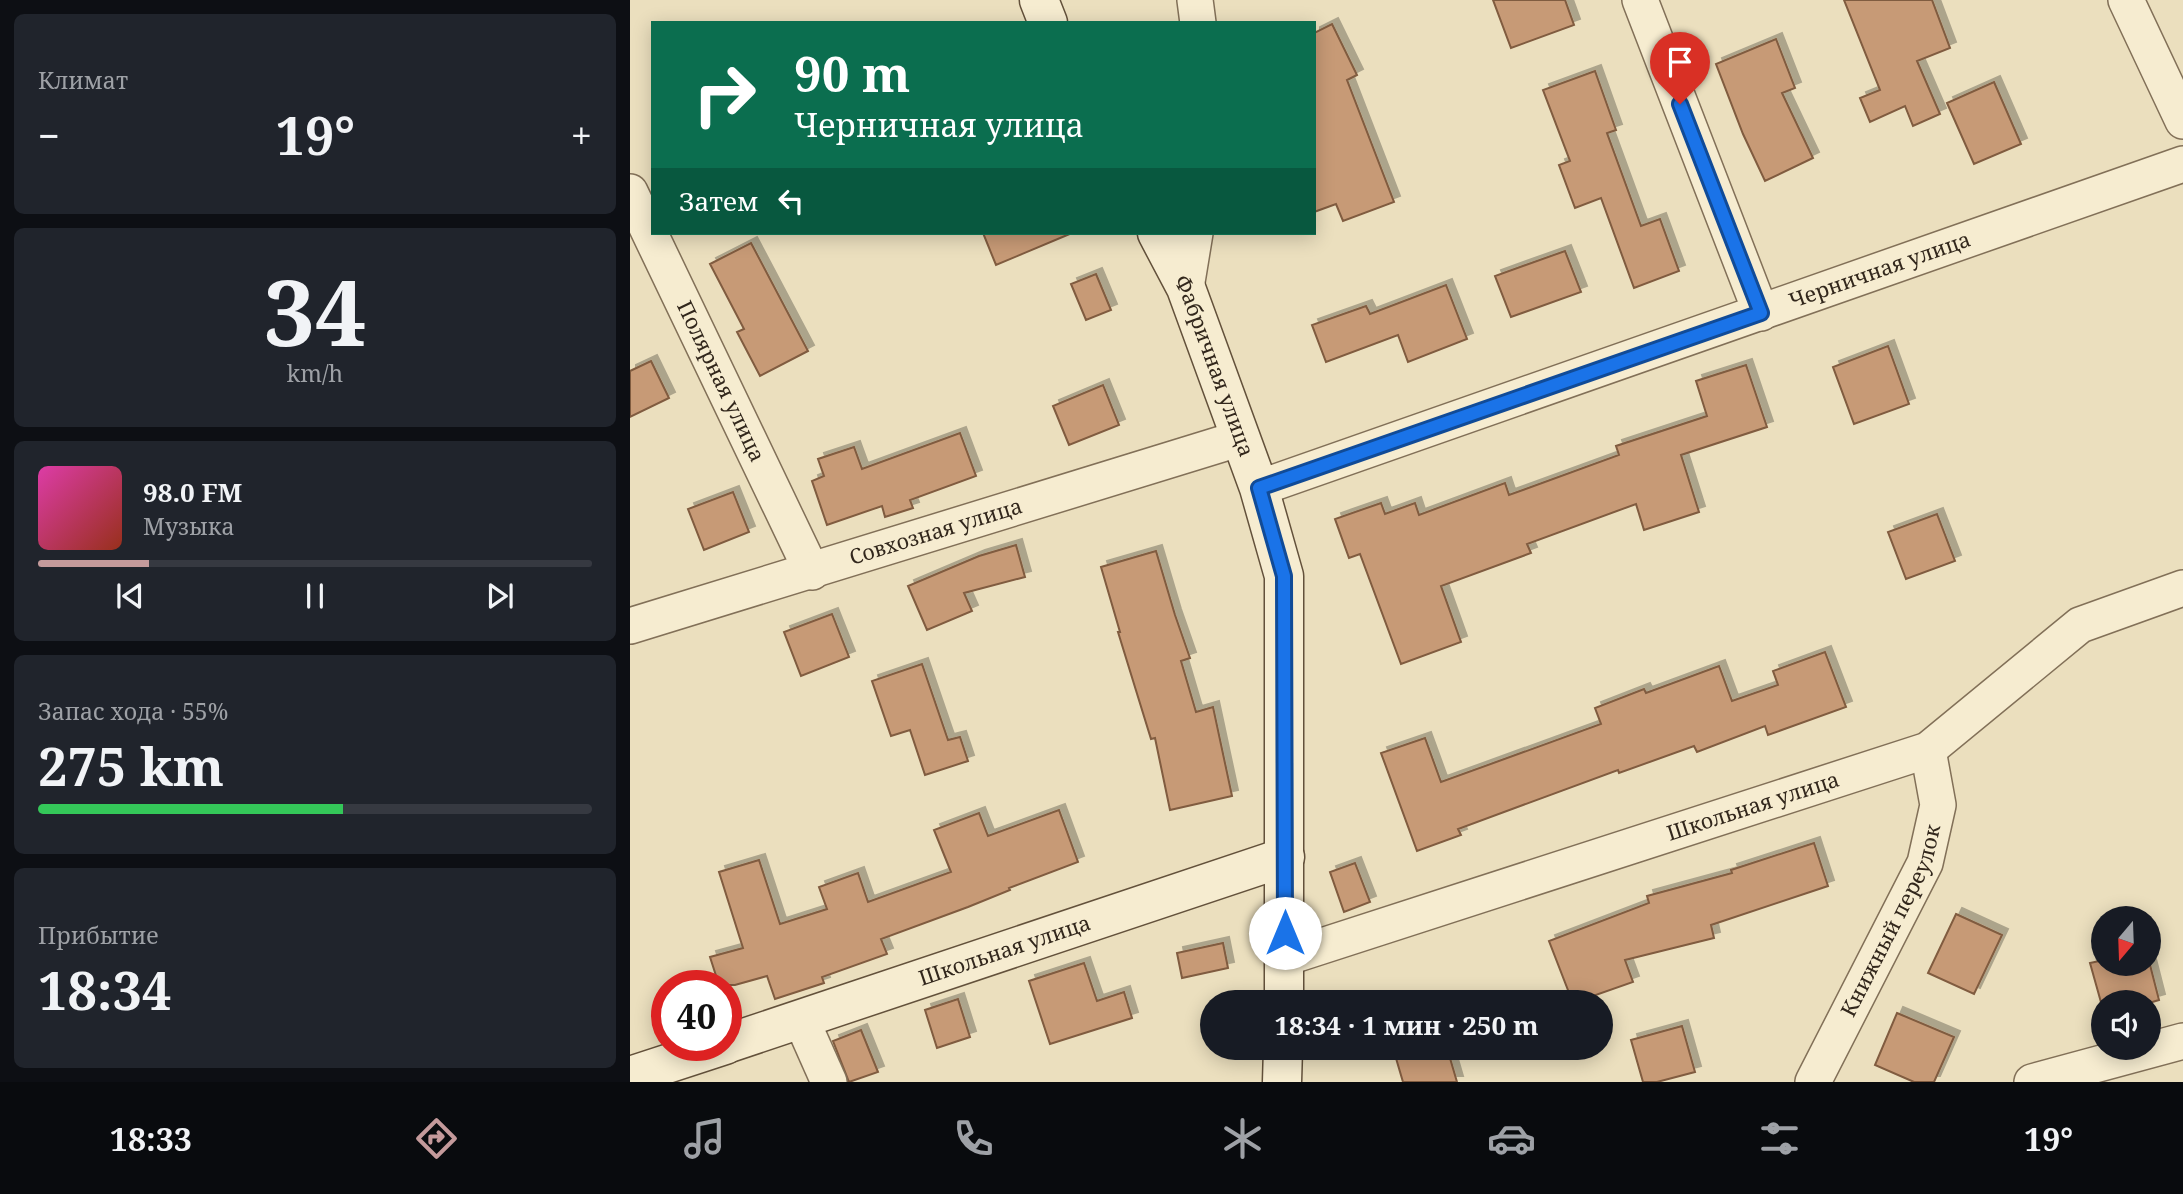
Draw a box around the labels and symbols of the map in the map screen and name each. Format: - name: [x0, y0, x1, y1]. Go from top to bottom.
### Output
- pin: [1650, 32, 1710, 104]
- street label: Черничная улица: [1785, 225, 1974, 314]
- street label: Фабричная улица: [1168, 270, 1261, 460]
- street label: Полярная улица: [671, 296, 772, 466]
- street label: Совхозная улица: [846, 491, 1025, 571]
- street label: Школьная улица: [1663, 765, 1843, 847]
- street label: Книжный переулок: [1834, 821, 1946, 1021]
- position arrow: [1248, 896, 1322, 970]
- north arrow: [2091, 906, 2161, 976]
- street label: Школьная улица: [915, 908, 1094, 992]
- speed limit sign: 40: [651, 970, 742, 1061]

